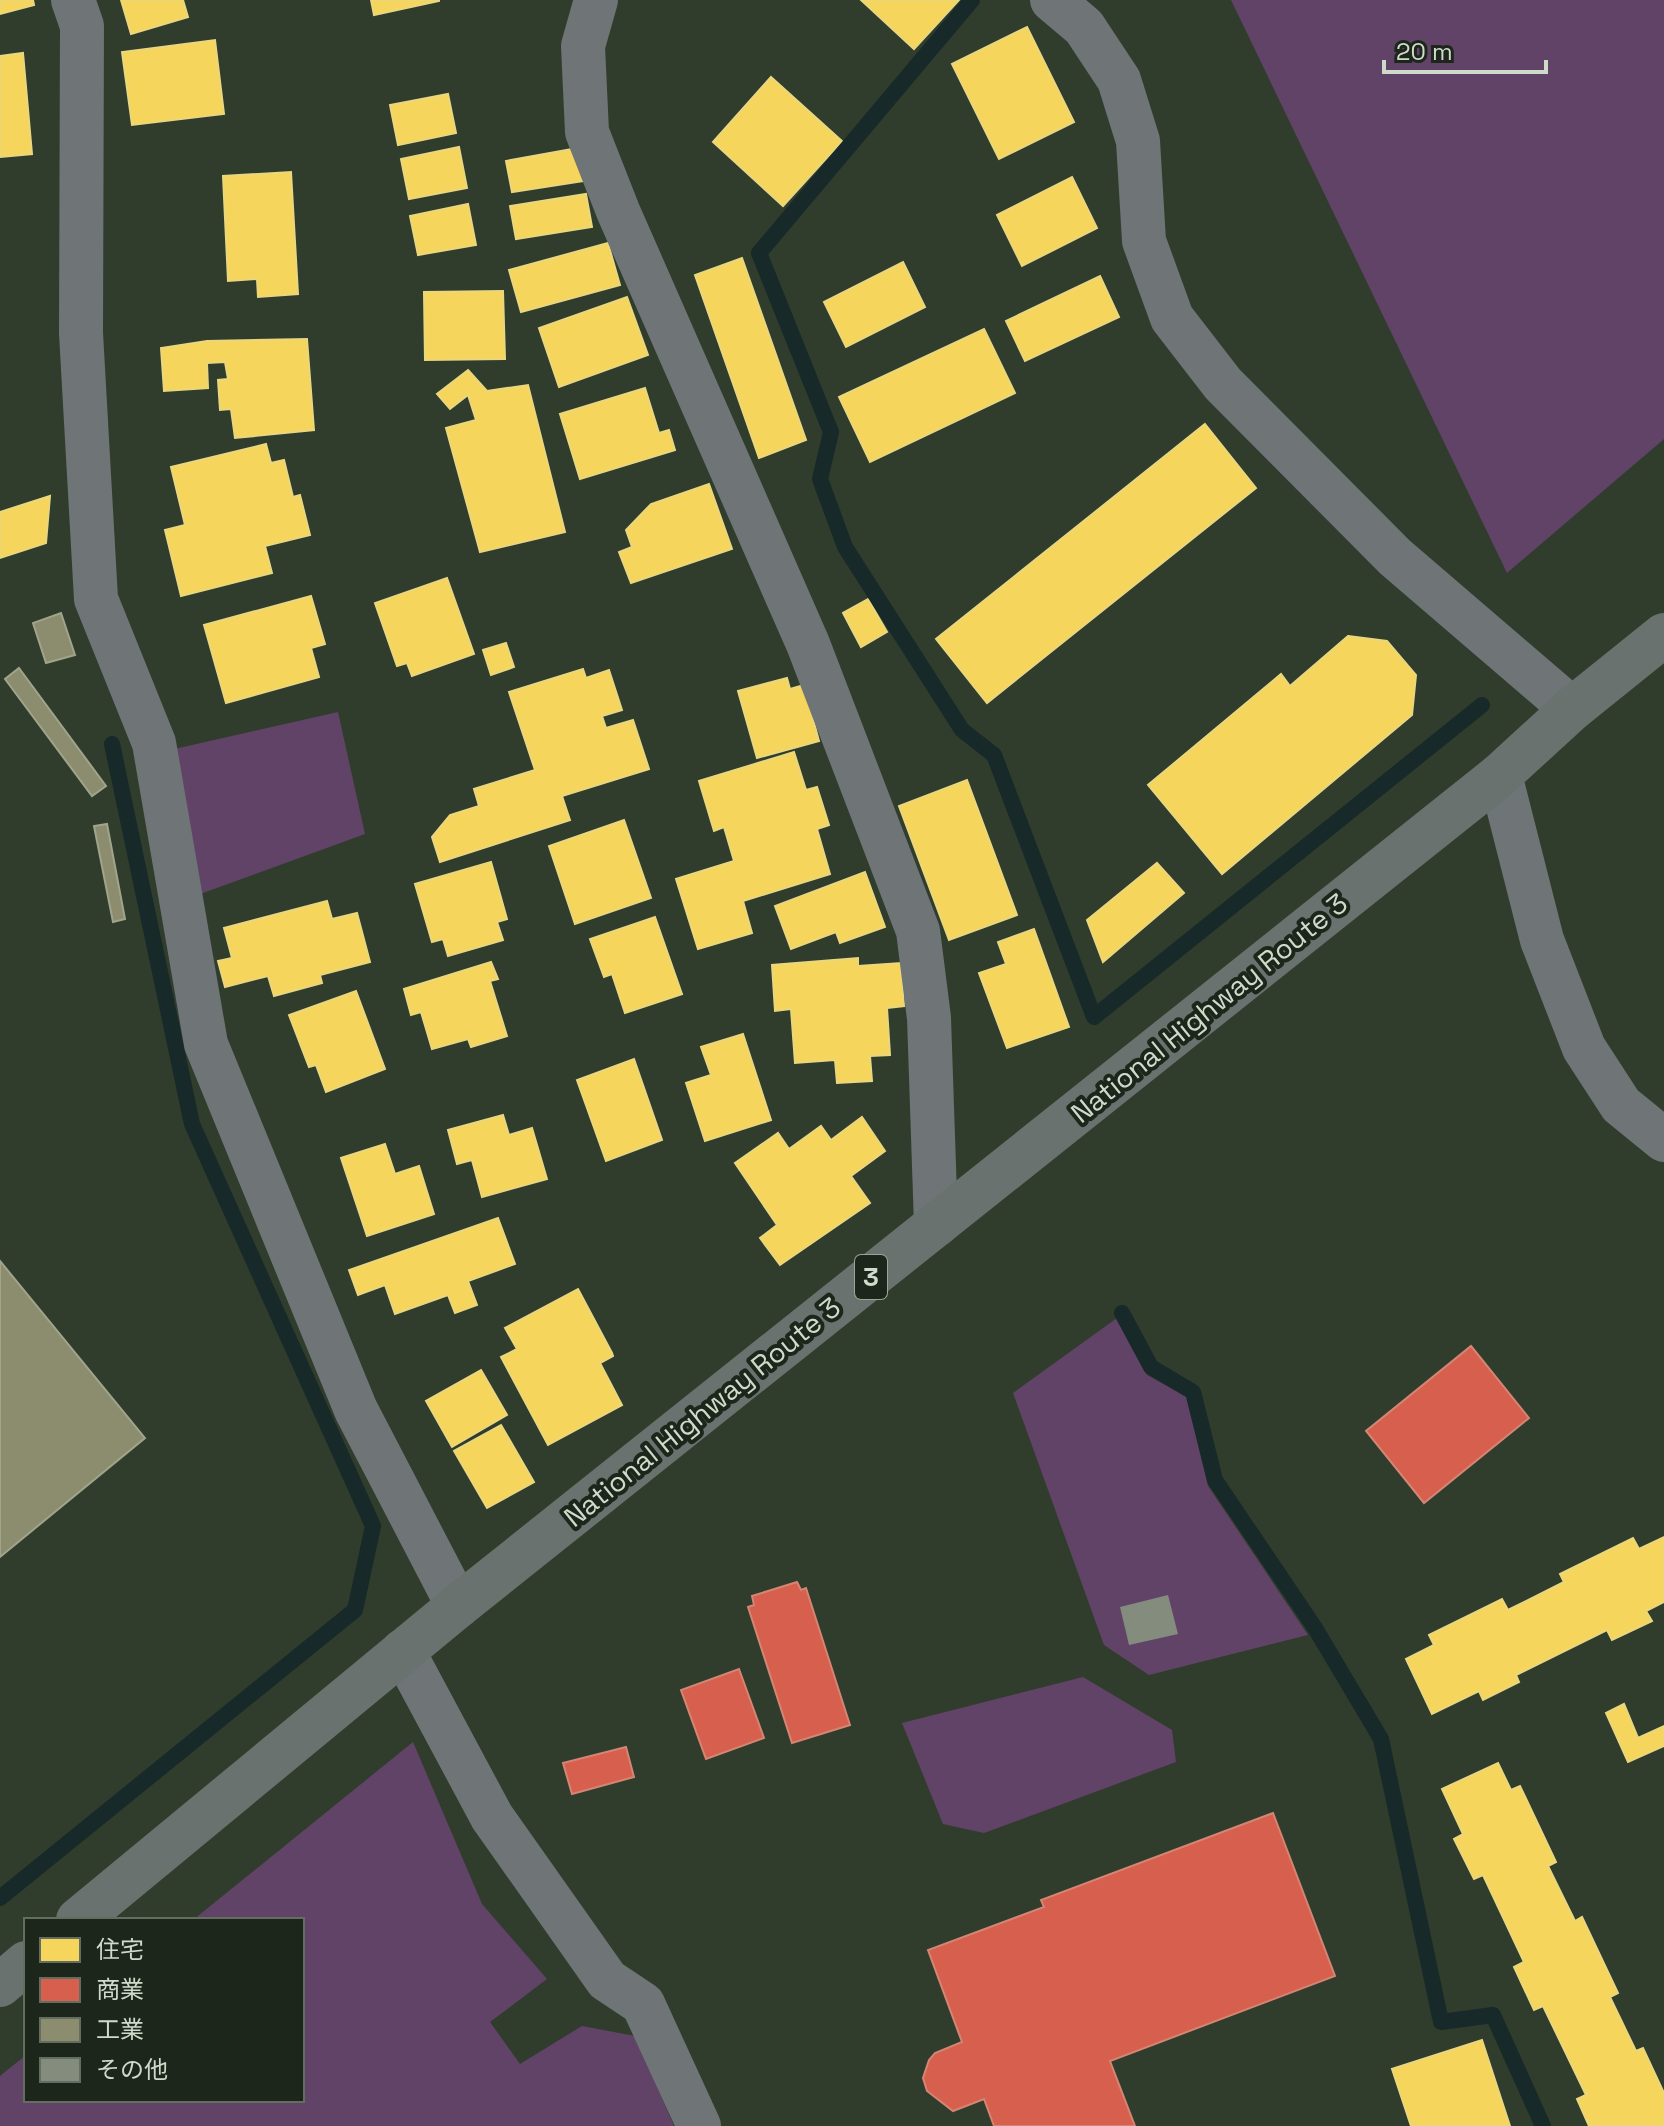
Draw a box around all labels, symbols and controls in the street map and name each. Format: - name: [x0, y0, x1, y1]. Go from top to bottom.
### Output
- scale bar: [1384, 24, 1546, 74]
- text: 20 m: [1396, 36, 1453, 67]
- street label: National Highway Route 3: [1063, 885, 1355, 1131]
- road number: 3: [855, 1255, 887, 1299]
- street label: National Highway Route 3: [556, 1289, 848, 1535]
- legend: [24, 1918, 304, 2102]
- text: 住宅: [96, 1934, 144, 1965]
- text: 商業: [96, 1974, 144, 2005]
- text: 工業: [96, 2014, 144, 2045]
- text: その他: [96, 2054, 168, 2085]

